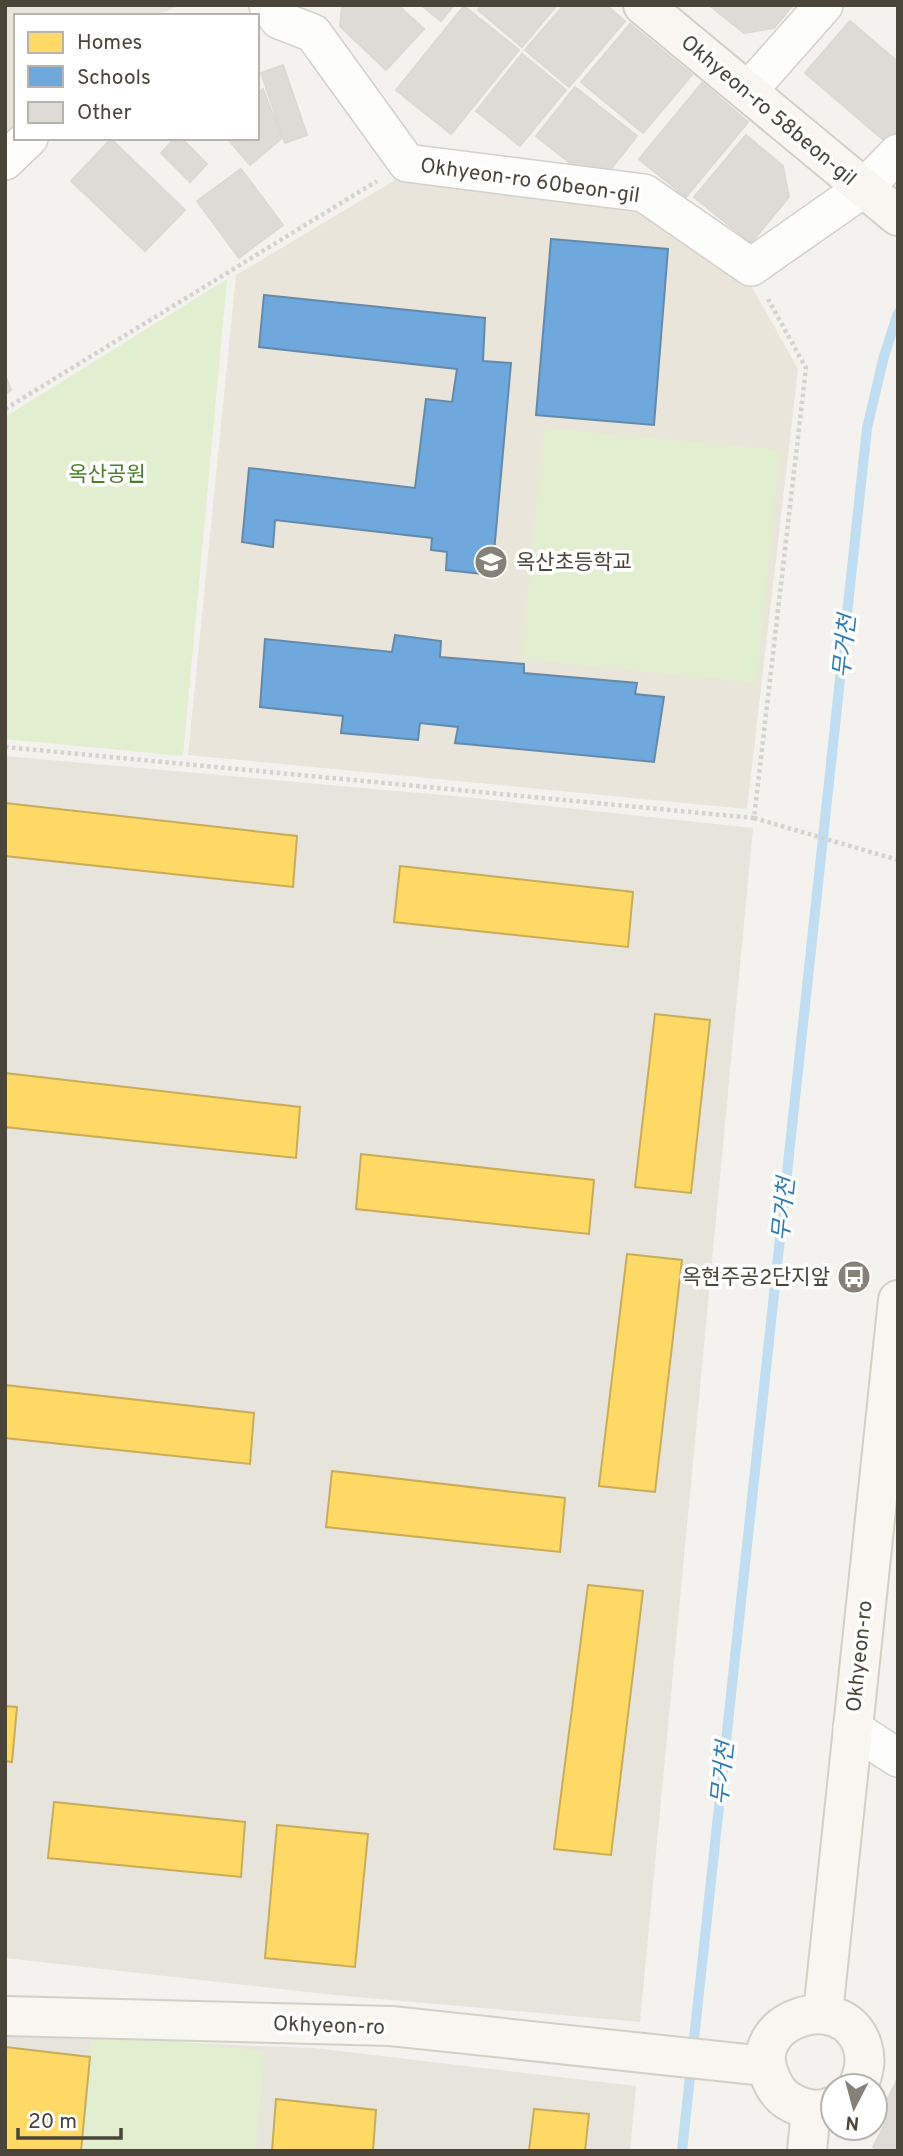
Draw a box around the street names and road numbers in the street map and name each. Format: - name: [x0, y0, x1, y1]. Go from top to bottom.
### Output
- street label: Okhyeon-ro 58beon-gil: [675, 30, 861, 193]
- street label: Okhyeon-ro 60beon-gil: [418, 153, 641, 210]
- street label: Okhyeon-ro: [841, 1599, 880, 1713]
- street label: Okhyeon-ro: [272, 2011, 385, 2042]

